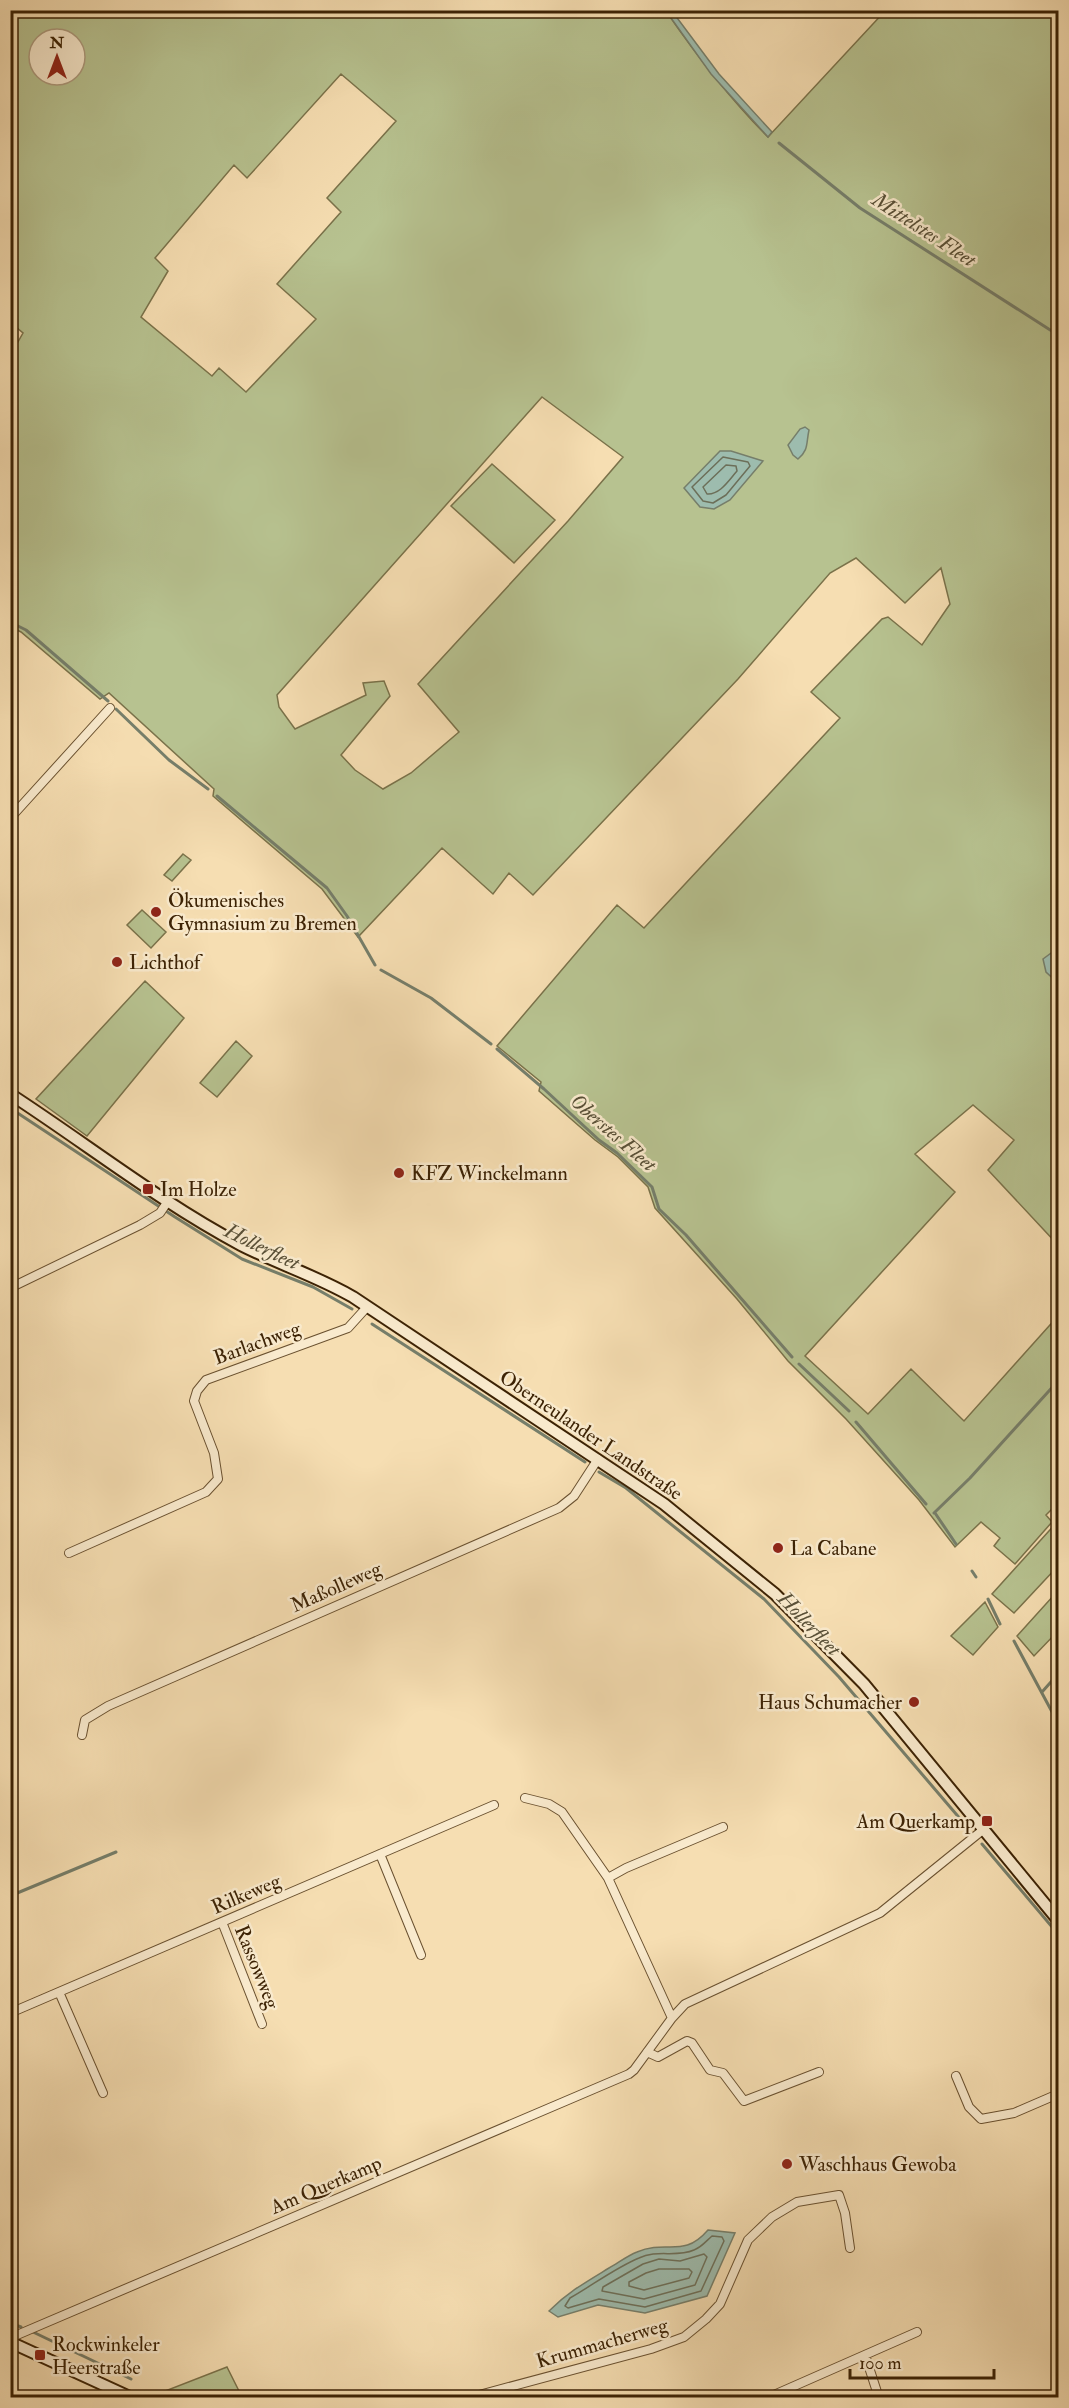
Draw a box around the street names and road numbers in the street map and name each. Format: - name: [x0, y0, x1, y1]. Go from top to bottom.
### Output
- street label: Barlachweg: [210, 1315, 305, 1370]
- street label: Oberneulander Landstraße: [495, 1364, 687, 1506]
- street label: Maßolleweg: [287, 1555, 386, 1618]
- street label: Rilkeweg: [208, 1868, 285, 1920]
- street label: Rassowweg: [229, 1921, 286, 2014]
- street label: Am Querkamp: [266, 2150, 386, 2221]
- street label: Krummacherweg: [533, 2312, 672, 2374]

